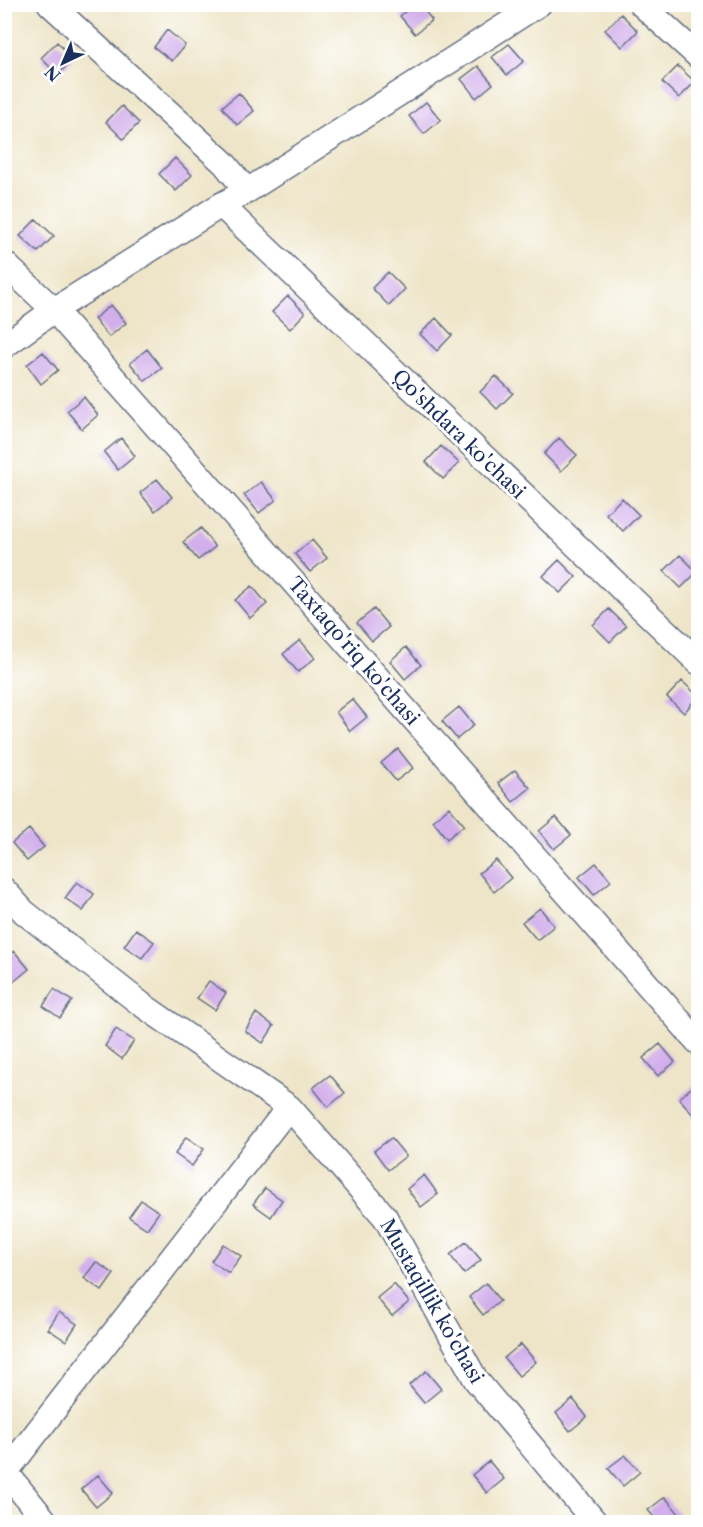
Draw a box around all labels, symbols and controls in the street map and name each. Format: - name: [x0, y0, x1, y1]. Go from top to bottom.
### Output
- north arrow: [33, 33, 93, 93]
- text: N: [41, 62, 65, 86]
- street label: Qo'shdara ko'chasi: [387, 364, 531, 504]
- street label: Taxtaqo'riq ko'chasi: [283, 572, 425, 730]
- street label: Mustaqillik ko'chasi: [375, 1214, 489, 1388]

